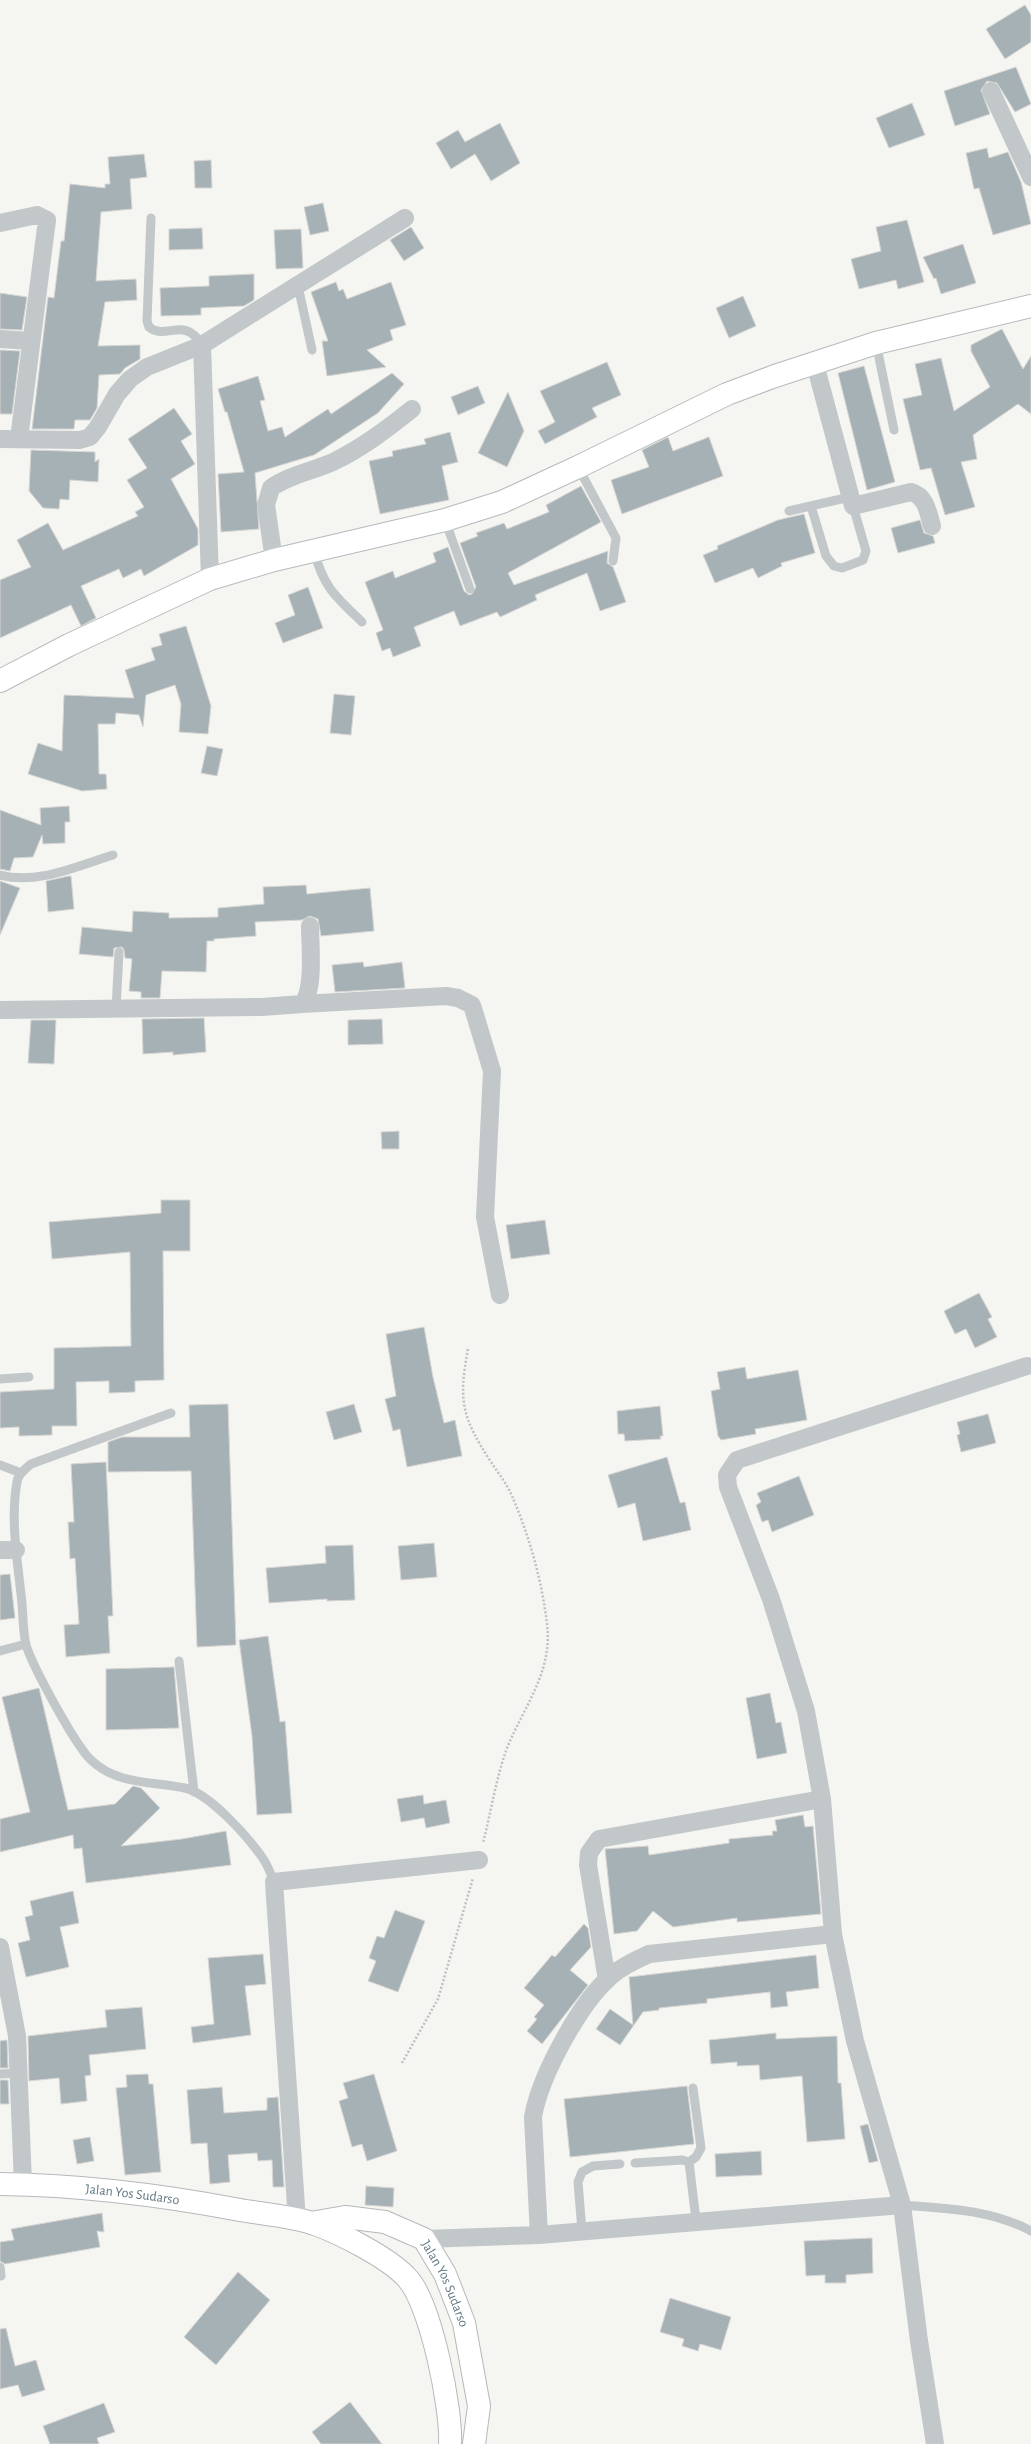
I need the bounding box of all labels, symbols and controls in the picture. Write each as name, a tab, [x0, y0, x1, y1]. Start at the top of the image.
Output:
street label: Jalan Yos Sudarso	[85, 2182, 181, 2208]
street label: Jalan Yos Sudarso	[418, 2238, 471, 2328]

